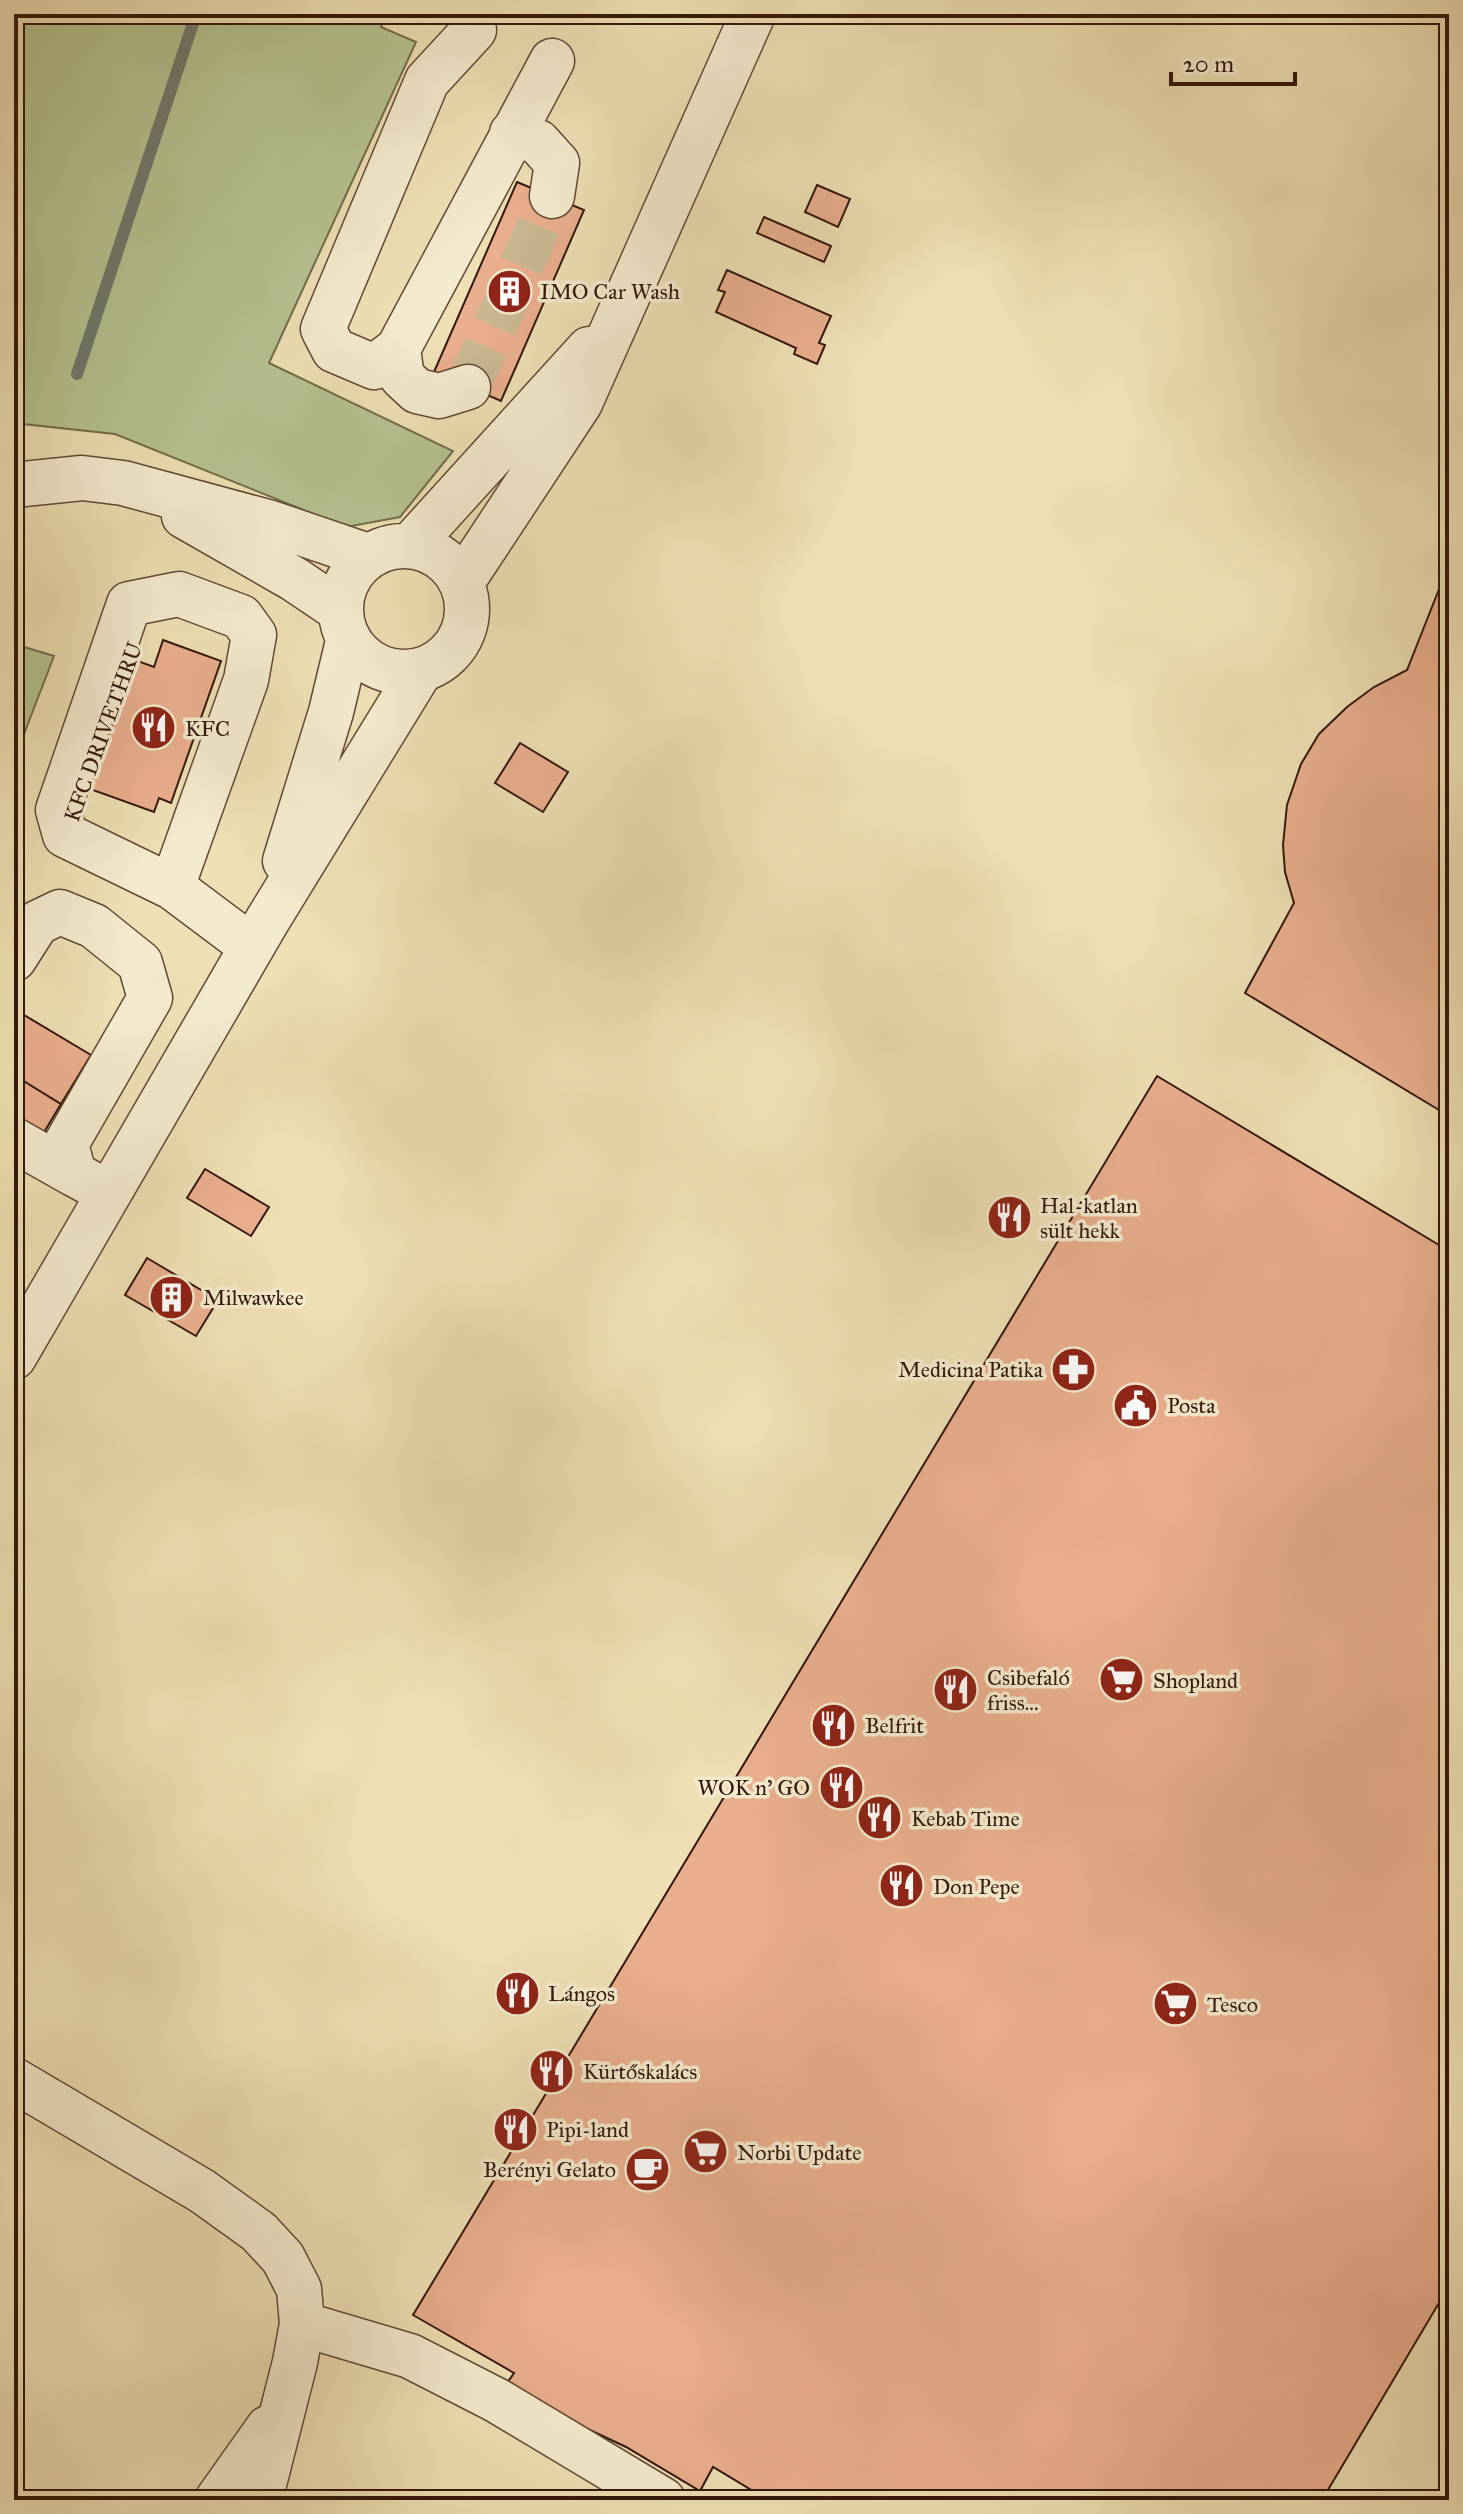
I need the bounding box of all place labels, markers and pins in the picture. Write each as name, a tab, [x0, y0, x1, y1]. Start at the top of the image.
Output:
building icon: IMO Car Wash	[485, 267, 533, 315]
place label: IMO Car Wash	[540, 278, 680, 305]
restaurant icon: KFC	[130, 704, 178, 752]
place label: KFC	[185, 715, 230, 742]
place label: Hal-katlan sült hekk	[1040, 1192, 1138, 1244]
restaurant icon: Hal-katlan sült hekk	[985, 1194, 1033, 1242]
building icon: Milwawkee	[148, 1273, 196, 1321]
place label: Milwawkee	[203, 1284, 304, 1311]
pharmacy icon: Medicina Patika	[1050, 1345, 1098, 1393]
place label: Medicina Patika	[898, 1356, 1044, 1383]
public building icon: Posta	[1112, 1381, 1160, 1429]
place label: Posta	[1167, 1392, 1216, 1419]
supermarket icon: Shopland	[1098, 1656, 1146, 1704]
place label: Csibefaló friss...	[987, 1664, 1070, 1716]
restaurant icon: Csibefaló friss...	[932, 1666, 980, 1714]
place label: Shopland	[1153, 1667, 1238, 1694]
restaurant icon: Belfrit	[810, 1701, 858, 1749]
place label: Belfrit	[865, 1712, 924, 1739]
restaurant icon: WOK n' GO	[817, 1763, 865, 1811]
place label: WOK n' GO	[697, 1774, 810, 1801]
restaurant icon: Kebab Time	[856, 1794, 904, 1842]
place label: Kebab Time	[911, 1805, 1020, 1832]
restaurant icon: Don Pepe	[878, 1862, 926, 1910]
place label: Don Pepe	[933, 1873, 1020, 1900]
restaurant icon: Lángos	[493, 1969, 541, 2017]
place label: Lángos	[548, 1980, 615, 2007]
supermarket icon: Tesco	[1152, 1980, 1200, 2028]
place label: Tesco	[1207, 1991, 1258, 2018]
restaurant icon: Kürtőskalács	[528, 2047, 576, 2095]
place label: Kürtőskalács	[583, 2058, 697, 2085]
restaurant icon: Pipi-land	[491, 2105, 539, 2153]
place label: Pipi-land	[546, 2116, 629, 2143]
supermarket icon: Norbi Update	[682, 2128, 730, 2176]
place label: Norbi Update	[737, 2139, 861, 2166]
cafe icon: Berényi Gelato	[623, 2145, 671, 2193]
place label: Berényi Gelato	[483, 2156, 616, 2183]

